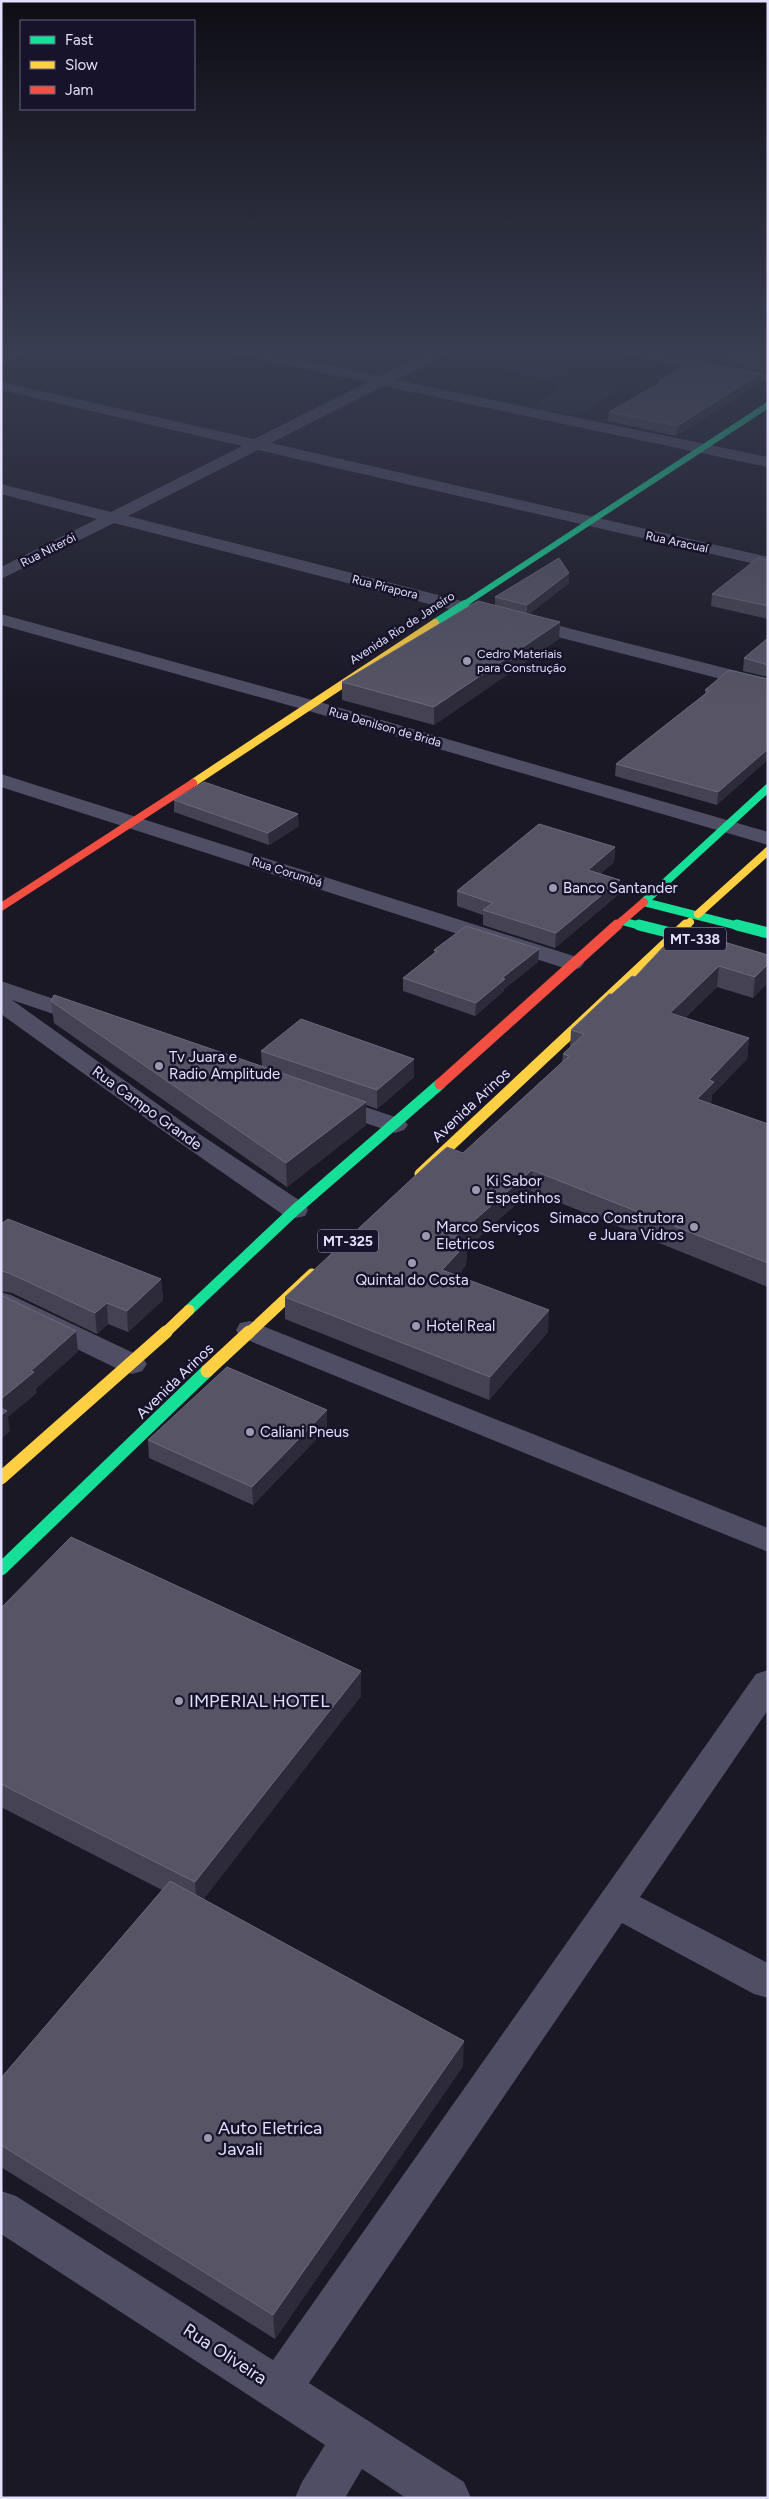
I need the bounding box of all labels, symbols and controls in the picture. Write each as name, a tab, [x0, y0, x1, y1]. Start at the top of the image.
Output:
legend	[20, 20, 195, 110]
text: Fast	[65, 31, 94, 49]
text: Slow	[65, 56, 98, 74]
text: Jam	[65, 81, 93, 99]
street label: Rua Aracuaí	[644, 529, 711, 556]
street label: Rua Niterói	[18, 530, 78, 570]
street label: Rua Pirapora	[351, 572, 419, 602]
street label: Avenida Rio de Janeiro	[347, 589, 457, 667]
place label: Cedro Materiais para Construção	[477, 647, 566, 675]
marker: Cedro Materiais para Construção	[461, 655, 473, 667]
street label: Rua Denilson de Brida	[327, 704, 443, 750]
street label: Rua Corumbá	[250, 854, 324, 890]
place label: Banco Santander	[563, 879, 678, 897]
marker: Banco Santander	[547, 882, 559, 894]
road number: MT-338	[664, 928, 726, 951]
place label: Tv Juara e Radio Amplitude	[169, 1048, 280, 1083]
marker: Tv Juara e Radio Amplitude	[153, 1060, 165, 1072]
street label: Rua Campo Grande	[89, 1062, 205, 1154]
street label: Avenida Arinos	[428, 1064, 514, 1146]
place label: Ki Sabor Espetinhos	[486, 1172, 561, 1207]
marker: Ki Sabor Espetinhos	[470, 1184, 482, 1196]
place label: Simaco Construtora e Juara Vidros	[549, 1209, 684, 1244]
place label: Marco Serviços Eletricos	[436, 1218, 540, 1253]
marker: Simaco Construtora e Juara Vidros	[688, 1221, 700, 1233]
road number: MT-325	[318, 1230, 378, 1252]
marker: Marco Serviços Eletricos	[420, 1230, 432, 1242]
marker: Quintal do Costa	[406, 1257, 418, 1269]
place label: Quintal do Costa	[355, 1271, 469, 1289]
place label: Hotel Real	[426, 1317, 495, 1335]
marker: Hotel Real	[410, 1320, 422, 1332]
street label: Avenida Arinos	[133, 1340, 217, 1422]
place label: Caliani Pneus	[260, 1423, 349, 1441]
marker: Caliani Pneus	[244, 1426, 256, 1438]
place label: IMPERIAL HOTEL	[189, 1690, 330, 1712]
marker: IMPERIAL HOTEL	[173, 1695, 185, 1707]
place label: Auto Eletrica Javali	[218, 2117, 322, 2160]
marker: Auto Eletrica Javali	[202, 2132, 214, 2144]
street label: Rua Oliveira	[179, 2319, 271, 2389]

